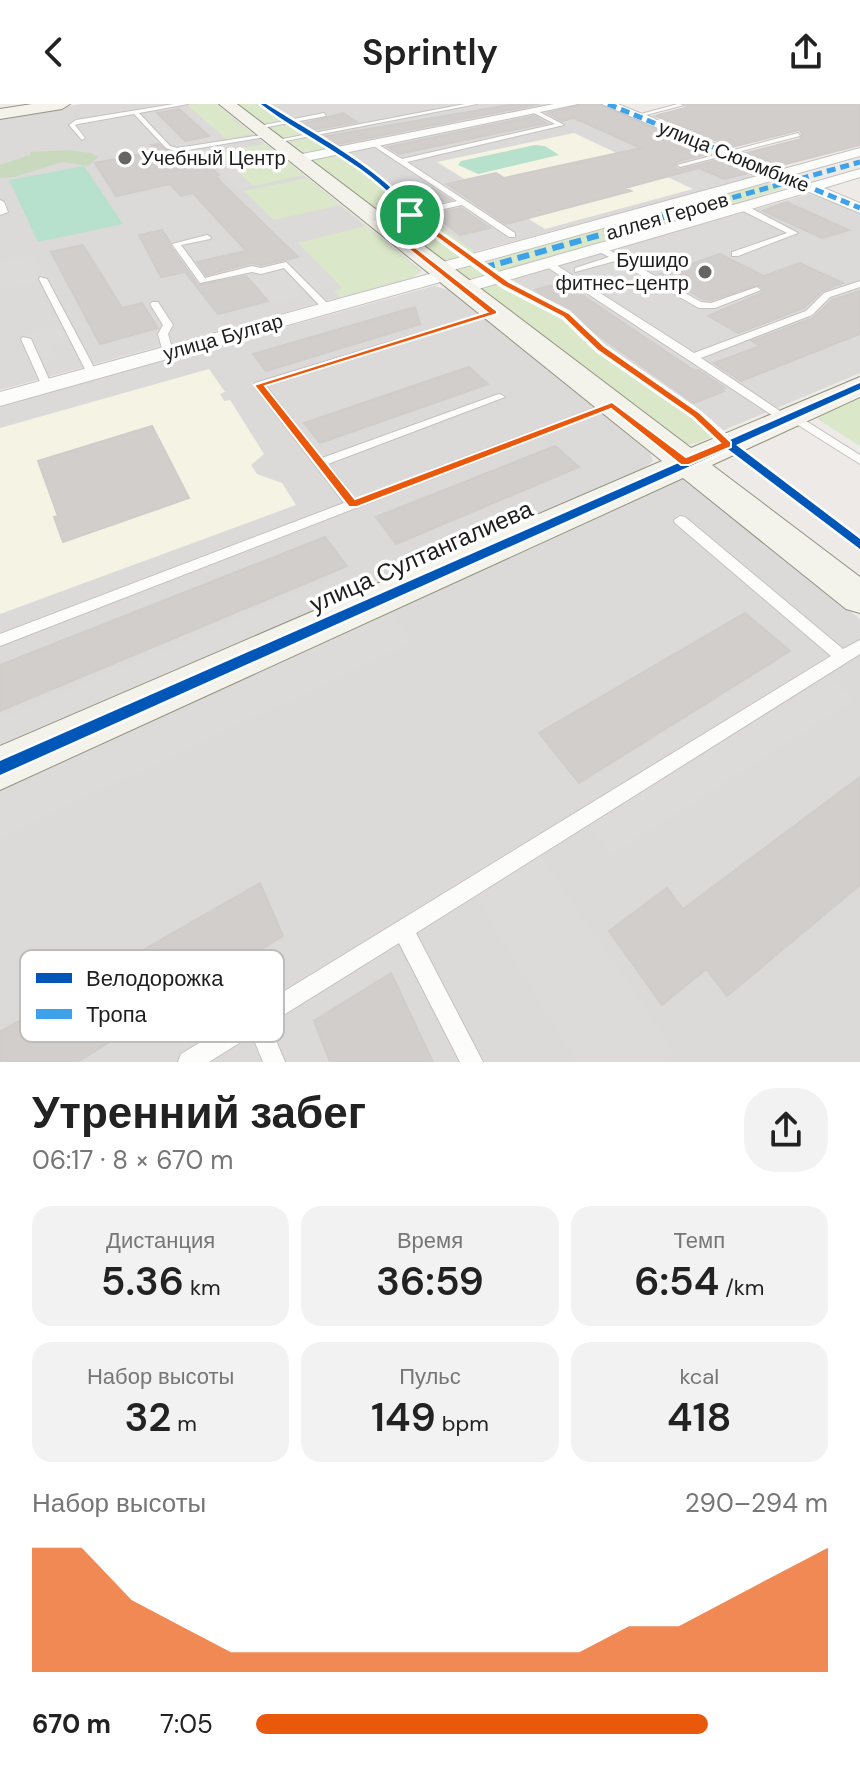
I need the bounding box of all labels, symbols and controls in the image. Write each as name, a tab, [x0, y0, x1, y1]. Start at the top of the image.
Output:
text: Sprintly	[362, 29, 498, 76]
icon: back	[32, 30, 76, 74]
icon: share	[784, 30, 828, 74]
street label: улица Сююмбике	[655, 114, 813, 198]
place label: Учебный Центр	[141, 145, 286, 171]
marker: Учебный Центр	[116, 149, 134, 167]
pin	[376, 181, 444, 249]
street label: аллея Героев	[603, 186, 731, 246]
icon: arrive	[388, 193, 432, 237]
place label: Бушидо фитнес-центр	[556, 247, 689, 296]
marker: Бушидо фитнес-центр	[696, 263, 714, 281]
street label: улица Булгар	[160, 308, 286, 366]
street label: улица Султангалиева	[305, 493, 538, 619]
legend	[20, 950, 284, 1042]
text: Велодорожка	[86, 964, 224, 993]
text: Тропа	[86, 1000, 148, 1029]
text: Утренний забег	[32, 1084, 366, 1142]
button: share	[744, 1088, 828, 1172]
text: 06:17 · 8 × 670 m	[32, 1143, 233, 1177]
text: Дистанция	[106, 1226, 215, 1255]
text: Время	[397, 1226, 463, 1255]
text: Темп	[674, 1226, 725, 1255]
text: 5.36	[101, 1255, 184, 1307]
text: 36:59	[376, 1255, 484, 1307]
text: 6:54	[634, 1255, 719, 1307]
text: km	[184, 1273, 221, 1302]
text: /km	[719, 1273, 764, 1302]
text: Набор высоты	[87, 1362, 234, 1391]
text: Пульс	[399, 1362, 461, 1391]
text: kcal	[679, 1362, 719, 1391]
text: 32	[124, 1391, 171, 1443]
text: 149	[371, 1391, 436, 1443]
text: 418	[667, 1391, 732, 1443]
text: m	[171, 1409, 197, 1438]
text: bpm	[436, 1409, 489, 1438]
text: Набор высоты	[32, 1486, 206, 1520]
text: 290–294 m	[685, 1486, 828, 1520]
text: 670 m	[32, 1707, 111, 1741]
text: 7:05	[160, 1707, 213, 1741]

